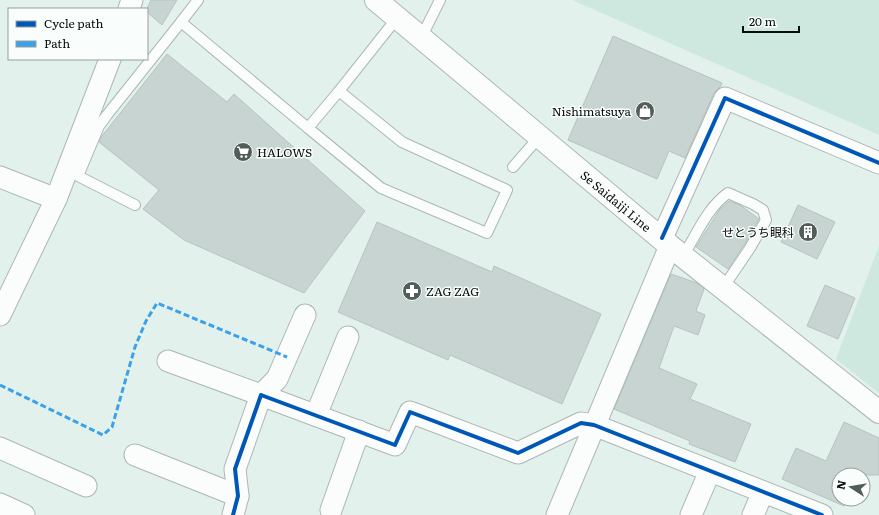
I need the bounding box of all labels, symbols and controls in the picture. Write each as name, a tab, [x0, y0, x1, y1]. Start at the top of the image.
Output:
legend	[8, 8, 148, 60]
scale bar	[743, 8, 799, 34]
text: 20 m	[749, 12, 776, 30]
text: Cycle path	[44, 14, 104, 32]
text: Path	[44, 34, 70, 52]
shop icon: Nishimatsuya	[634, 100, 656, 122]
place label: Nishimatsuya	[552, 102, 632, 120]
supermarket icon: HALOWS	[232, 141, 254, 163]
place label: HALOWS	[257, 143, 312, 161]
street label: Se Saidaiji Line	[577, 166, 655, 236]
building icon: せとうち眼科	[797, 221, 819, 243]
place label: せとうち眼科	[722, 223, 794, 241]
pharmacy icon: ZAG ZAG	[401, 280, 423, 302]
place label: ZAG ZAG	[426, 282, 479, 300]
north arrow	[831, 467, 871, 507]
text: N	[831, 479, 849, 491]

